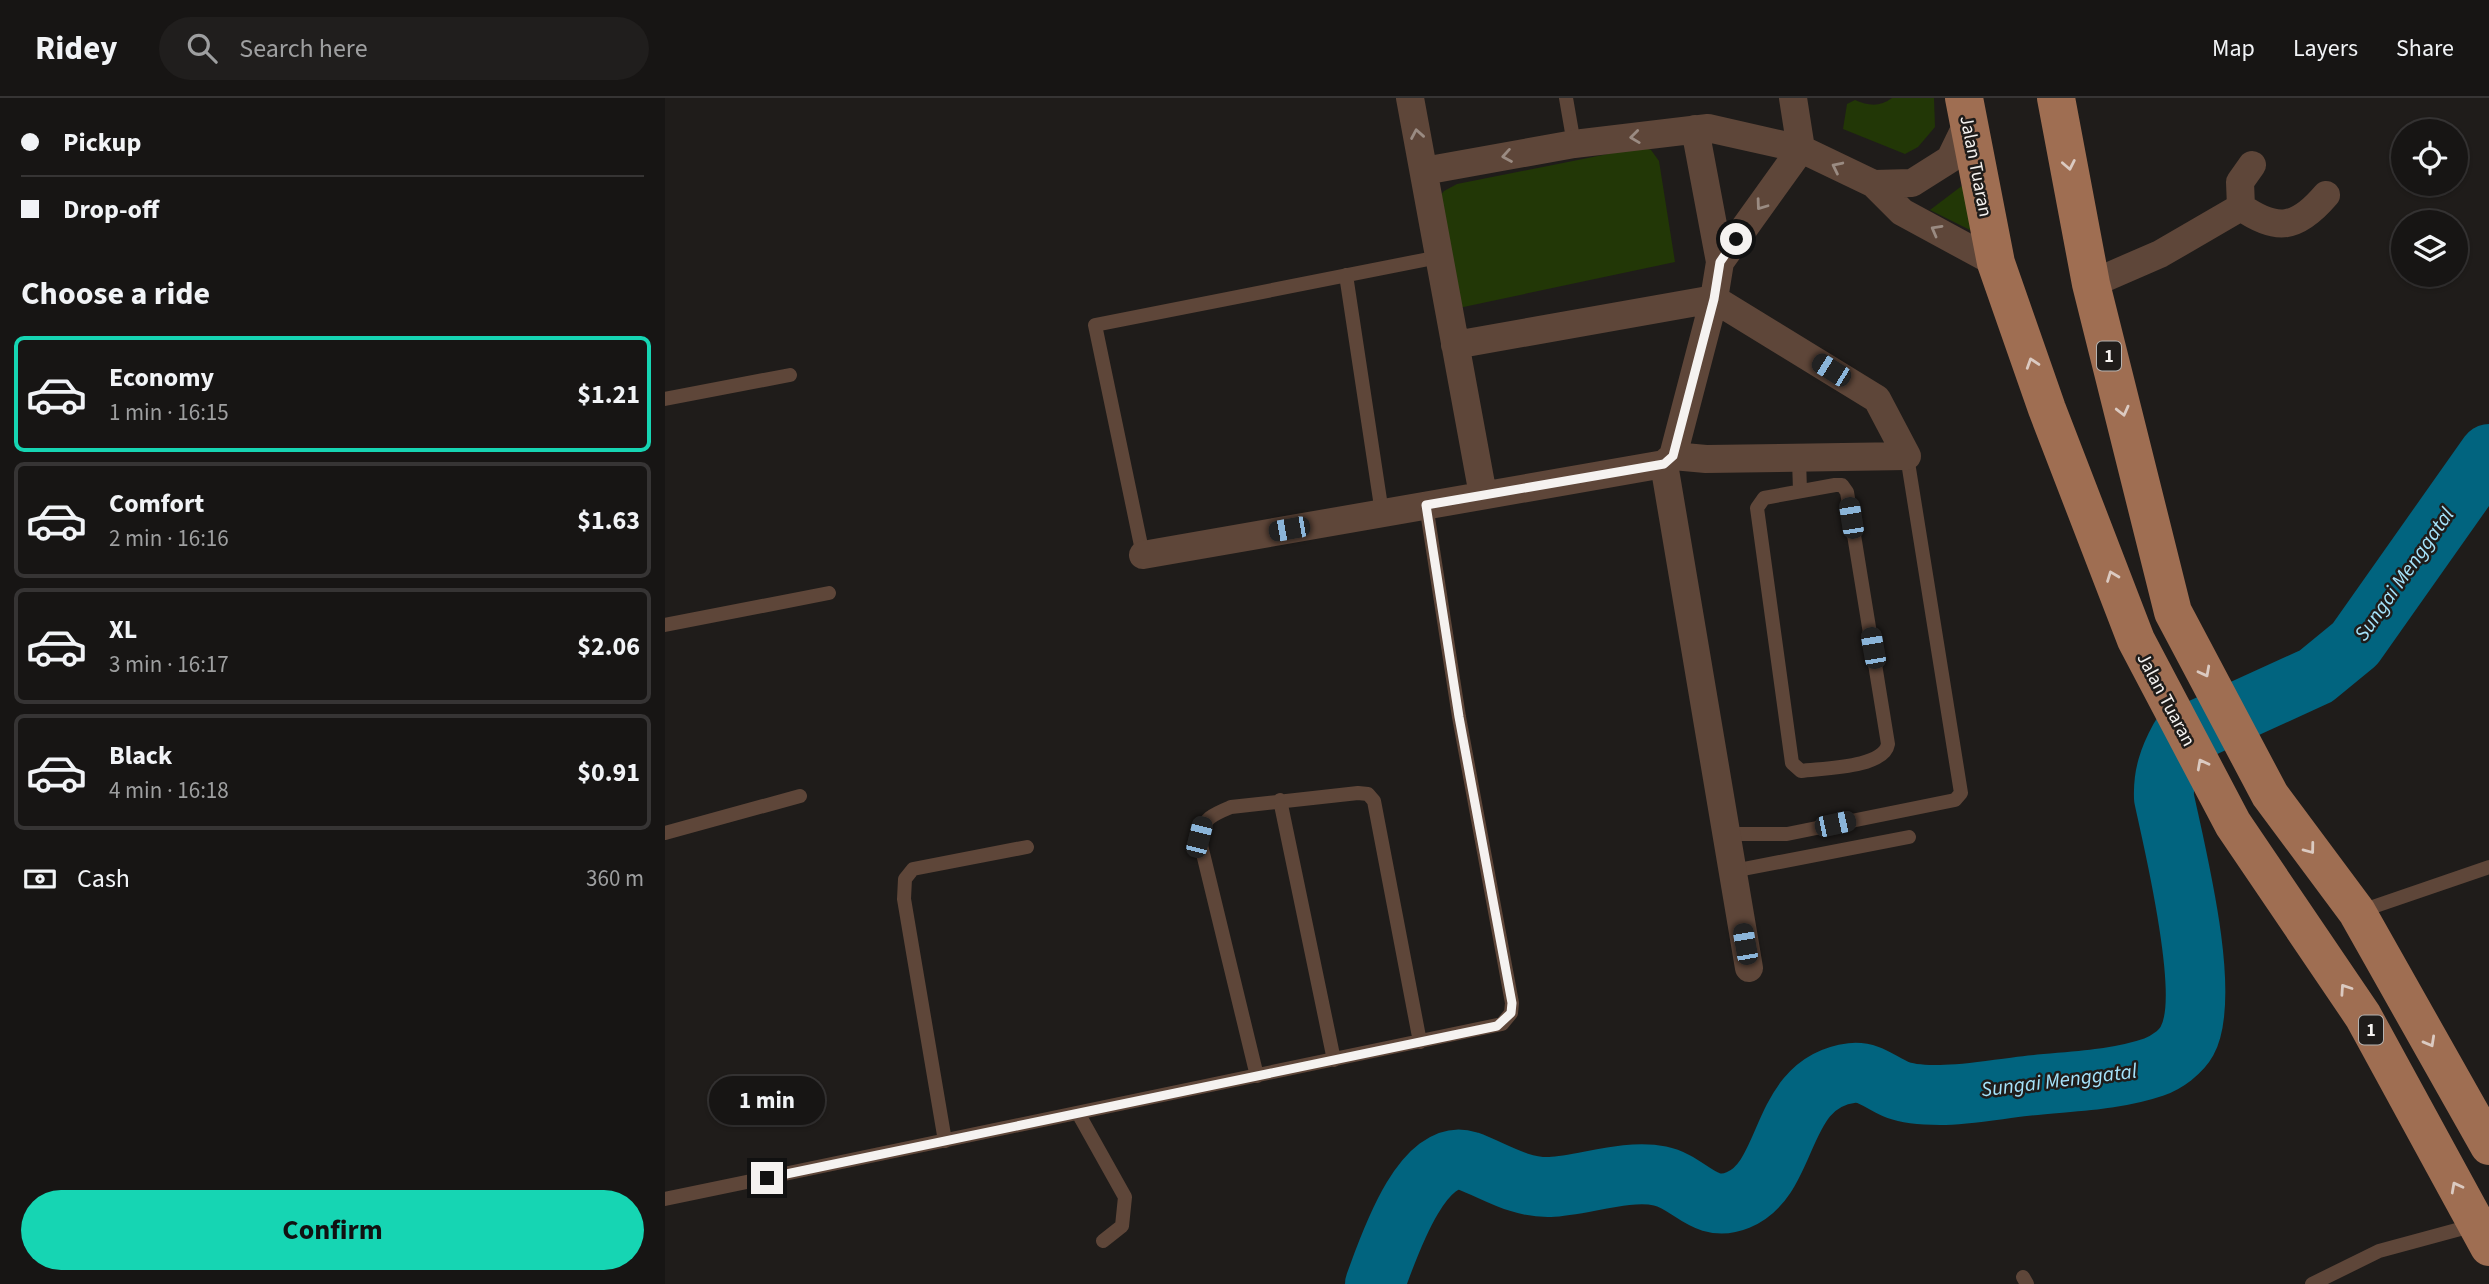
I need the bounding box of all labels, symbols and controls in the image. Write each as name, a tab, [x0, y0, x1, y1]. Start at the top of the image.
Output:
search box	[159, 17, 649, 80]
text: Ridey	[35, 25, 117, 72]
icon: search	[183, 29, 221, 67]
text: Search here	[239, 30, 368, 67]
text: Map	[2212, 31, 2255, 66]
text: Layers	[2293, 31, 2358, 66]
text: Share	[2396, 31, 2454, 66]
street label: Jalan Tuaran	[1952, 113, 1999, 219]
map controls	[2391, 119, 2468, 287]
button: locate	[2391, 119, 2468, 196]
text: Pickup	[63, 124, 141, 161]
one-way arrow	[1410, 128, 1425, 140]
one-way arrow	[1629, 129, 1640, 144]
one-way arrow	[1501, 148, 1513, 163]
one-way arrow	[2061, 159, 2076, 171]
one-way arrow	[1832, 161, 1844, 175]
text: Drop-off	[63, 191, 159, 228]
one-way arrow	[1757, 197, 1769, 209]
button: layers	[2391, 210, 2468, 287]
route start	[1720, 223, 1752, 255]
one-way arrow	[1931, 225, 1944, 238]
text: Choose a ride	[21, 271, 210, 317]
road number: 1	[2097, 342, 2121, 370]
car	[1808, 350, 1855, 390]
one-way arrow	[2026, 358, 2040, 370]
text: Economy	[109, 359, 214, 396]
icon: car	[25, 363, 88, 426]
text: $1.21	[577, 376, 640, 413]
text: 1 min · 16:15	[109, 396, 229, 429]
one-way arrow	[2115, 405, 2129, 417]
text: Comfort	[109, 485, 204, 522]
icon: car	[25, 489, 88, 552]
car	[1838, 496, 1865, 540]
water label: Sungai Menggatal	[2347, 501, 2462, 647]
text: $1.63	[577, 502, 640, 539]
car	[1267, 515, 1312, 543]
text: 2 min · 16:16	[109, 522, 229, 555]
one-way arrow	[2106, 571, 2120, 583]
text: XL	[109, 611, 137, 648]
icon: car	[25, 615, 88, 678]
car	[1860, 625, 1887, 671]
text: $2.06	[577, 628, 640, 665]
text: 3 min · 16:17	[109, 648, 229, 681]
street label: Jalan Tuaran	[2130, 648, 2202, 751]
one-way arrow	[2196, 665, 2210, 677]
text: Black	[109, 737, 172, 774]
icon: car	[25, 741, 88, 804]
text: $0.91	[577, 754, 640, 791]
one-way arrow	[2196, 759, 2210, 771]
text: 4 min · 16:18	[109, 774, 229, 807]
car	[1813, 809, 1858, 839]
car	[1184, 814, 1215, 860]
one-way arrow	[2302, 841, 2315, 854]
icon: cash	[21, 860, 59, 898]
text: Cash	[77, 860, 130, 897]
text: 360 m	[586, 862, 644, 895]
car	[1732, 921, 1759, 967]
one-way arrow	[2341, 984, 2353, 997]
road number: 1	[2359, 1015, 2383, 1044]
one-way arrow	[2422, 1035, 2435, 1047]
water label: Sungai Menggatal	[1979, 1055, 2139, 1104]
callout: 1 min	[709, 1076, 825, 1126]
text: 1 min	[739, 1084, 795, 1117]
route end	[751, 1162, 783, 1194]
one-way arrow	[2451, 1182, 2464, 1194]
button: Confirm	[21, 1190, 644, 1270]

